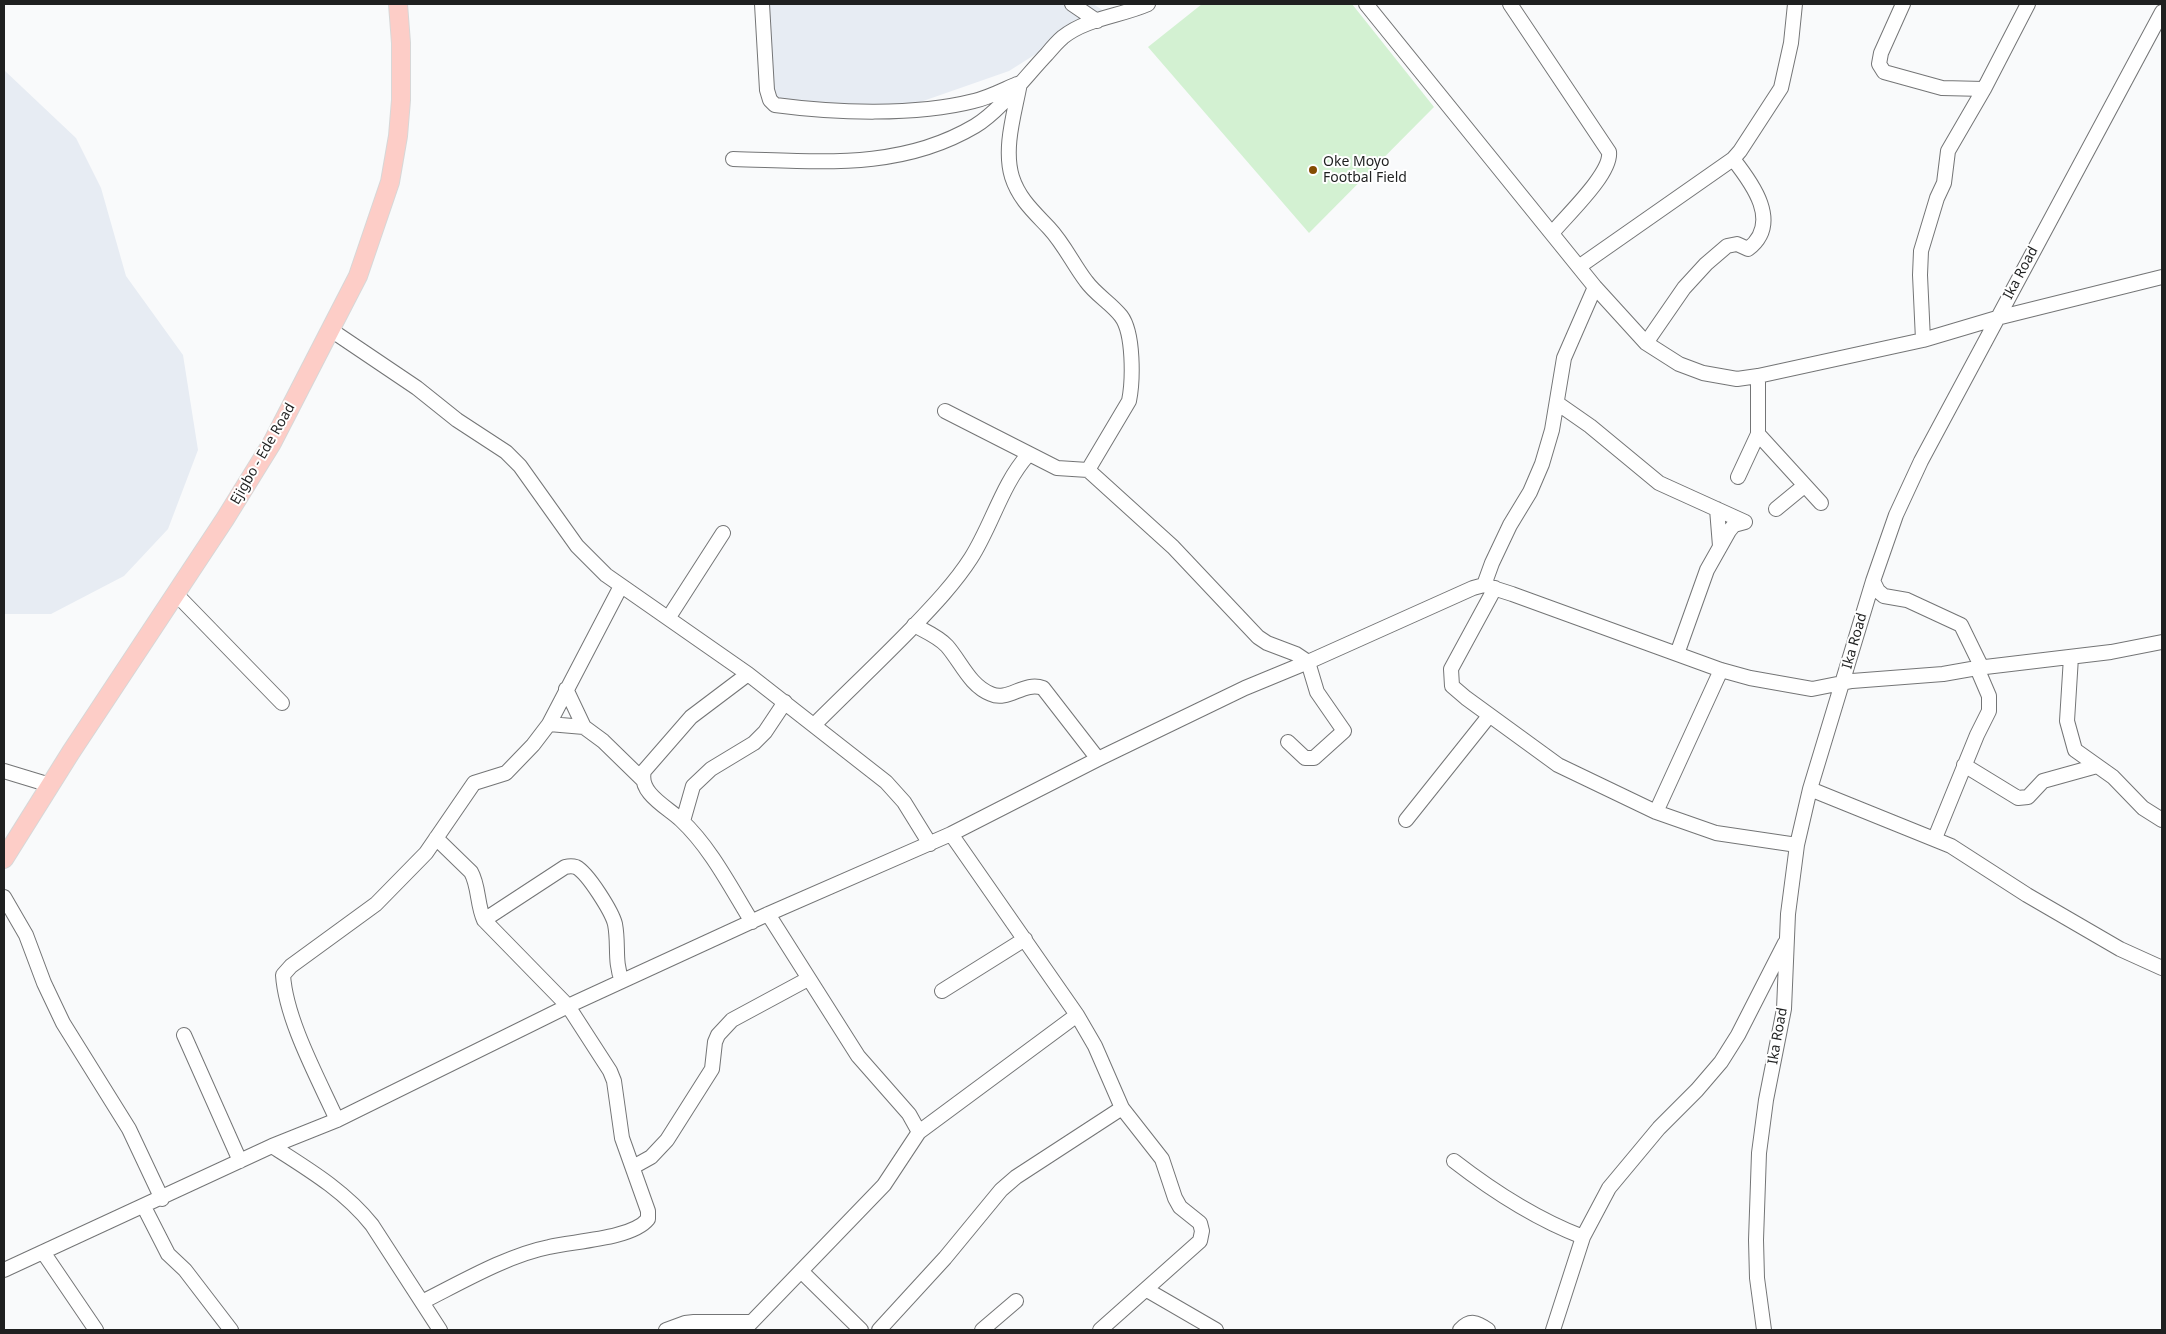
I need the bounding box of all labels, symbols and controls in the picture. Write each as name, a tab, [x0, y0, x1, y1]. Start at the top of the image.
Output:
place label: Oke Moyo Footbal Field	[1323, 154, 1407, 186]
marker: Oke Moyo Footbal Field	[1307, 164, 1319, 176]
street label: Ika Road	[2000, 244, 2042, 302]
street label: Ejigbo - Ede Road	[227, 400, 299, 508]
street label: Ika Road	[1839, 611, 1871, 671]
street label: Ika Road	[1765, 1006, 1791, 1066]

